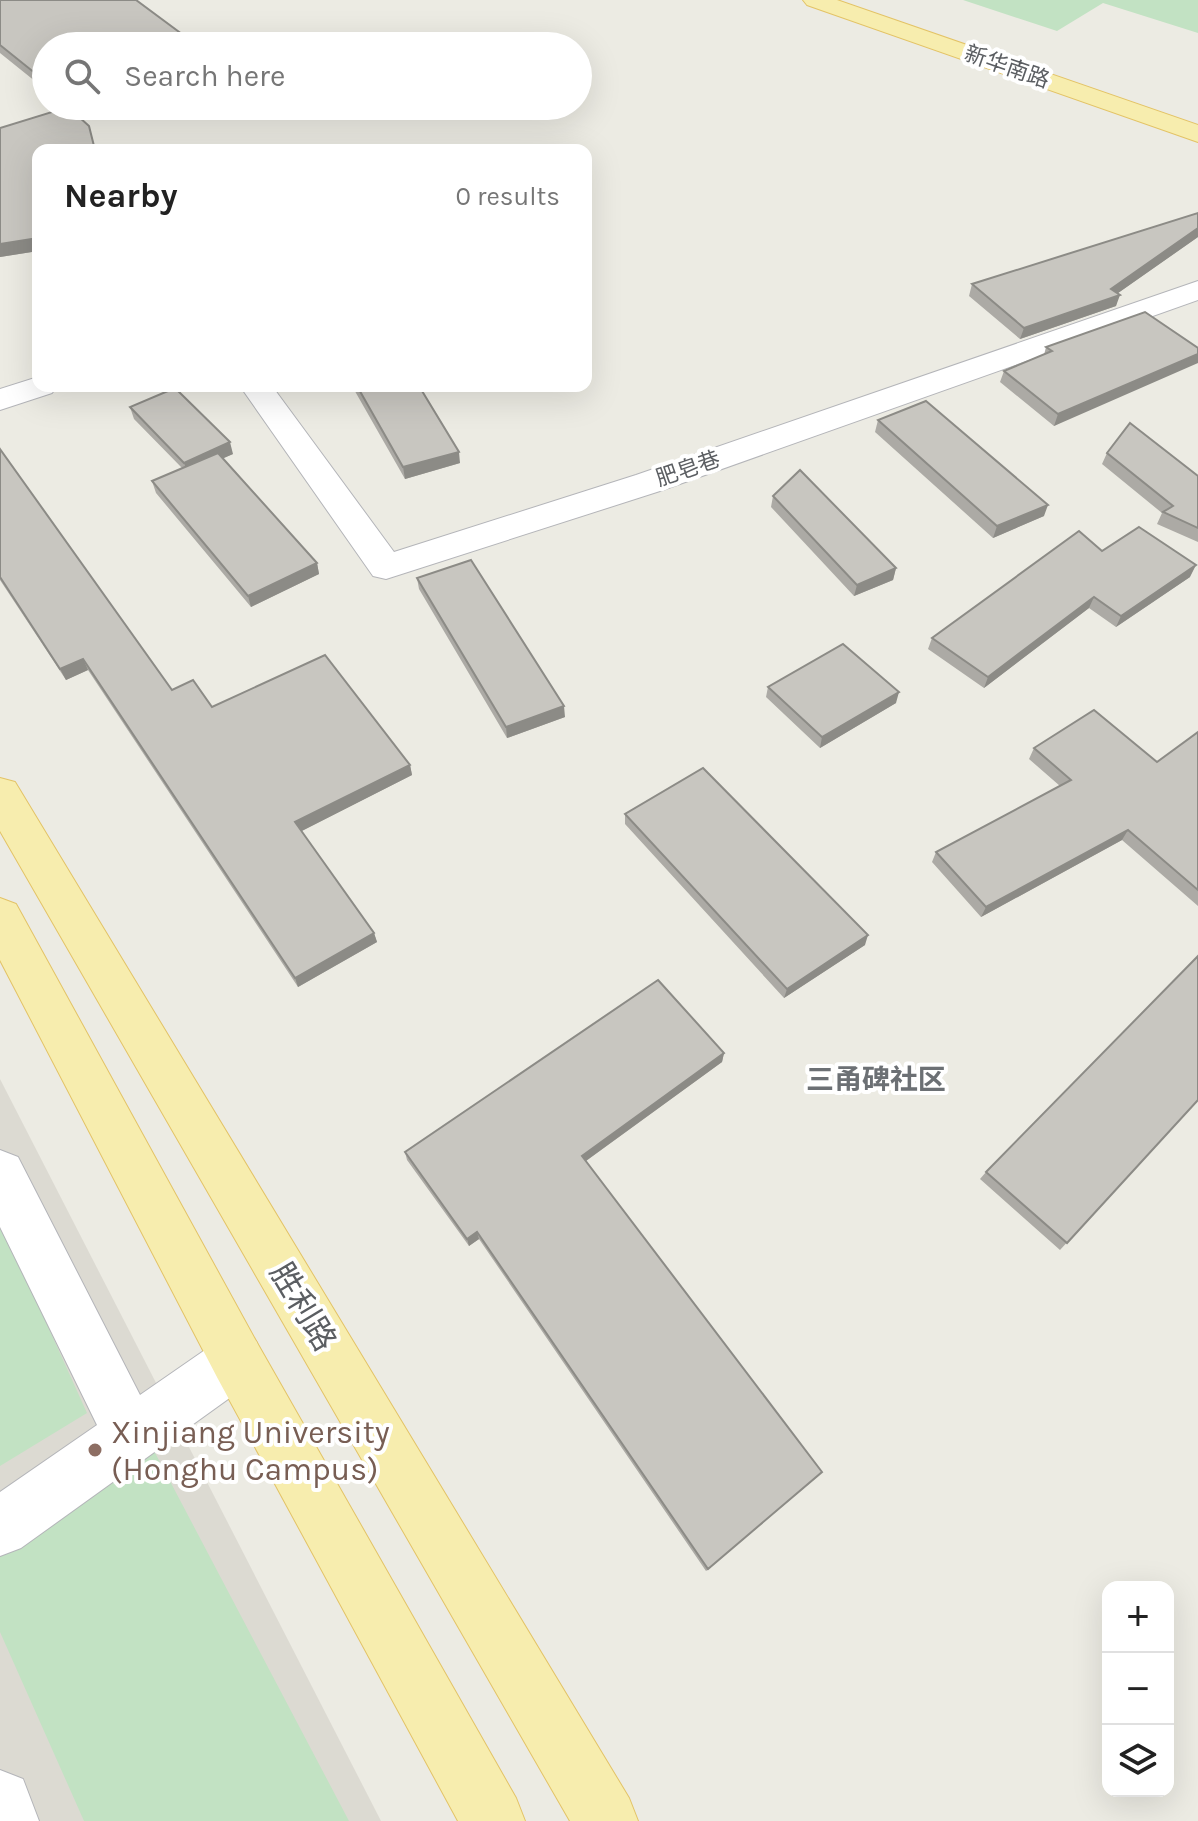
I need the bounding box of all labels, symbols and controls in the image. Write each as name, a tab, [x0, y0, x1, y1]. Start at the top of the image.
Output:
search box	[32, 32, 592, 120]
street label: 新华南路	[961, 40, 1053, 94]
icon: search	[60, 54, 104, 98]
text: Search here	[124, 58, 285, 94]
text: Nearby	[64, 176, 178, 216]
text: 0 results	[456, 181, 560, 212]
street label: 肥皂巷	[653, 446, 723, 492]
district label: 三甬碑社区	[806, 1063, 946, 1096]
street label: 胜利路	[262, 1256, 344, 1358]
place label: Xinjiang University (Honghu Campus)	[111, 1414, 390, 1488]
marker: Xinjiang University (Honghu Campus)	[86, 1441, 104, 1459]
map controls	[1102, 1581, 1174, 1797]
button: +	[1102, 1581, 1174, 1653]
button: −	[1102, 1653, 1174, 1725]
button: layers	[1102, 1725, 1174, 1797]

